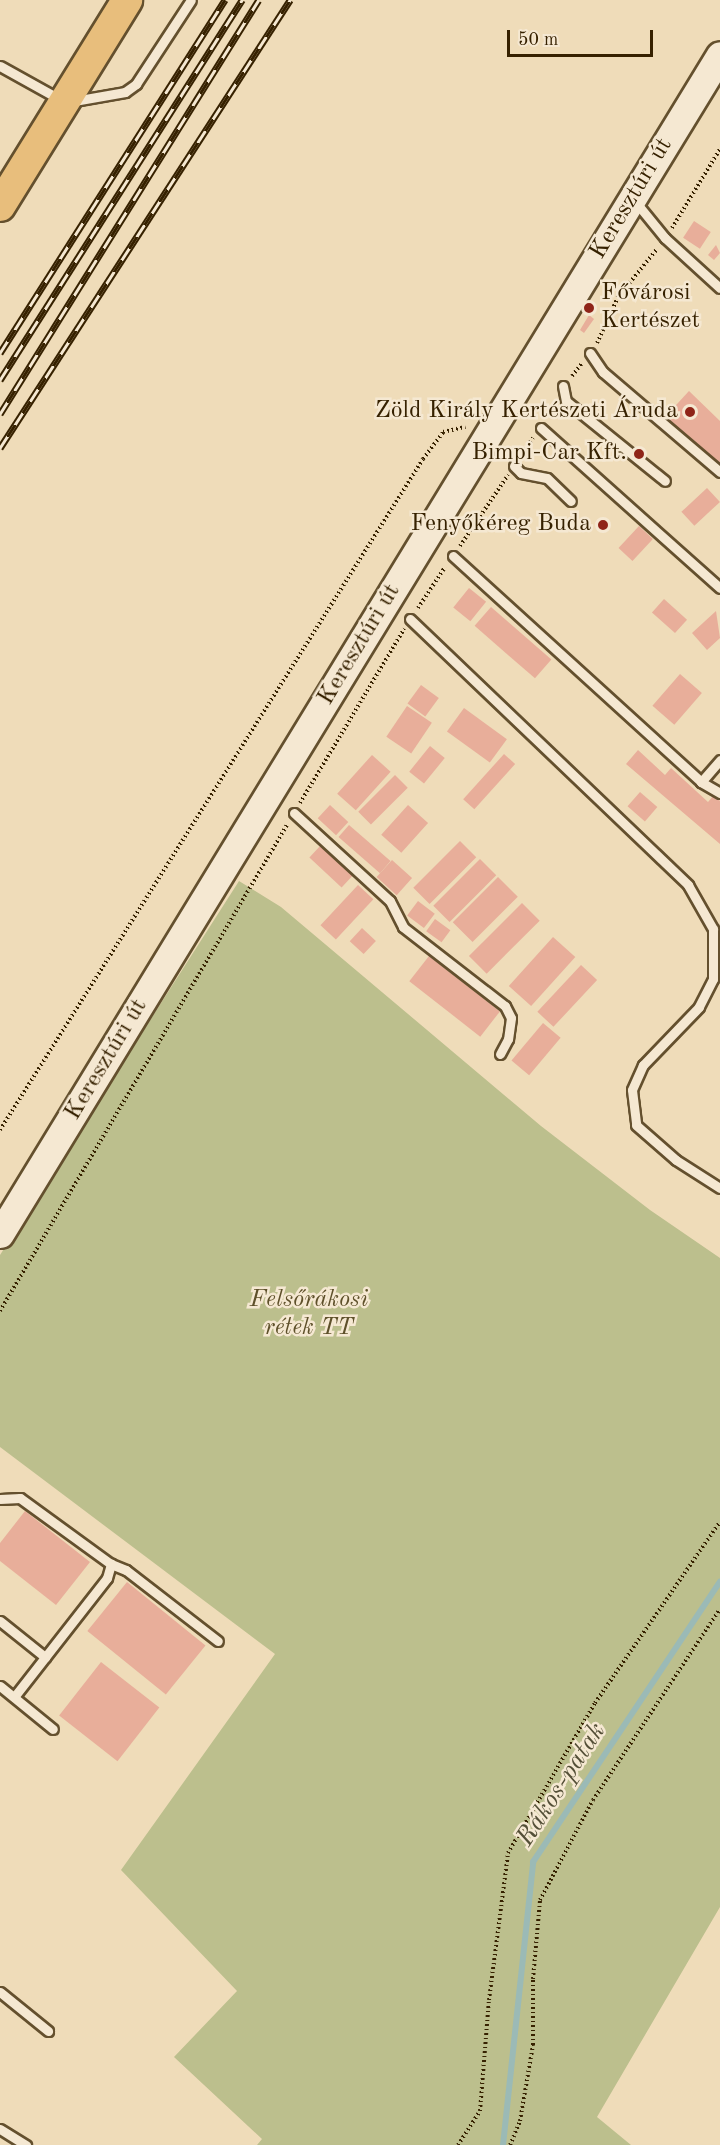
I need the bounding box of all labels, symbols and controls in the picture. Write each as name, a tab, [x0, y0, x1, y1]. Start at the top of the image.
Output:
scale bar	[510, 18, 656, 56]
text: 50 m	[518, 31, 558, 49]
street label: Keresztúri út	[585, 133, 679, 265]
place label: Fővárosi Kertészet	[601, 280, 700, 336]
marker: Fővárosi Kertészet	[582, 301, 596, 315]
place label: Zöld Király Kertészeti Áruda	[375, 398, 678, 426]
marker: Zöld Király Kertészeti Áruda	[683, 405, 697, 419]
place label: Bimpi-Car Kft.	[471, 440, 627, 468]
marker: Bimpi-Car Kft.	[632, 447, 646, 461]
place label: Fenyőkéreg Buda	[410, 511, 591, 539]
marker: Fenyőkéreg Buda	[596, 518, 610, 532]
street label: Keresztúri út	[313, 579, 407, 711]
street label: Keresztúri út	[60, 994, 154, 1126]
park label: Felsőrákosi rétek TT	[250, 1287, 368, 1343]
water label: Rákos-patak	[511, 1717, 613, 1853]

